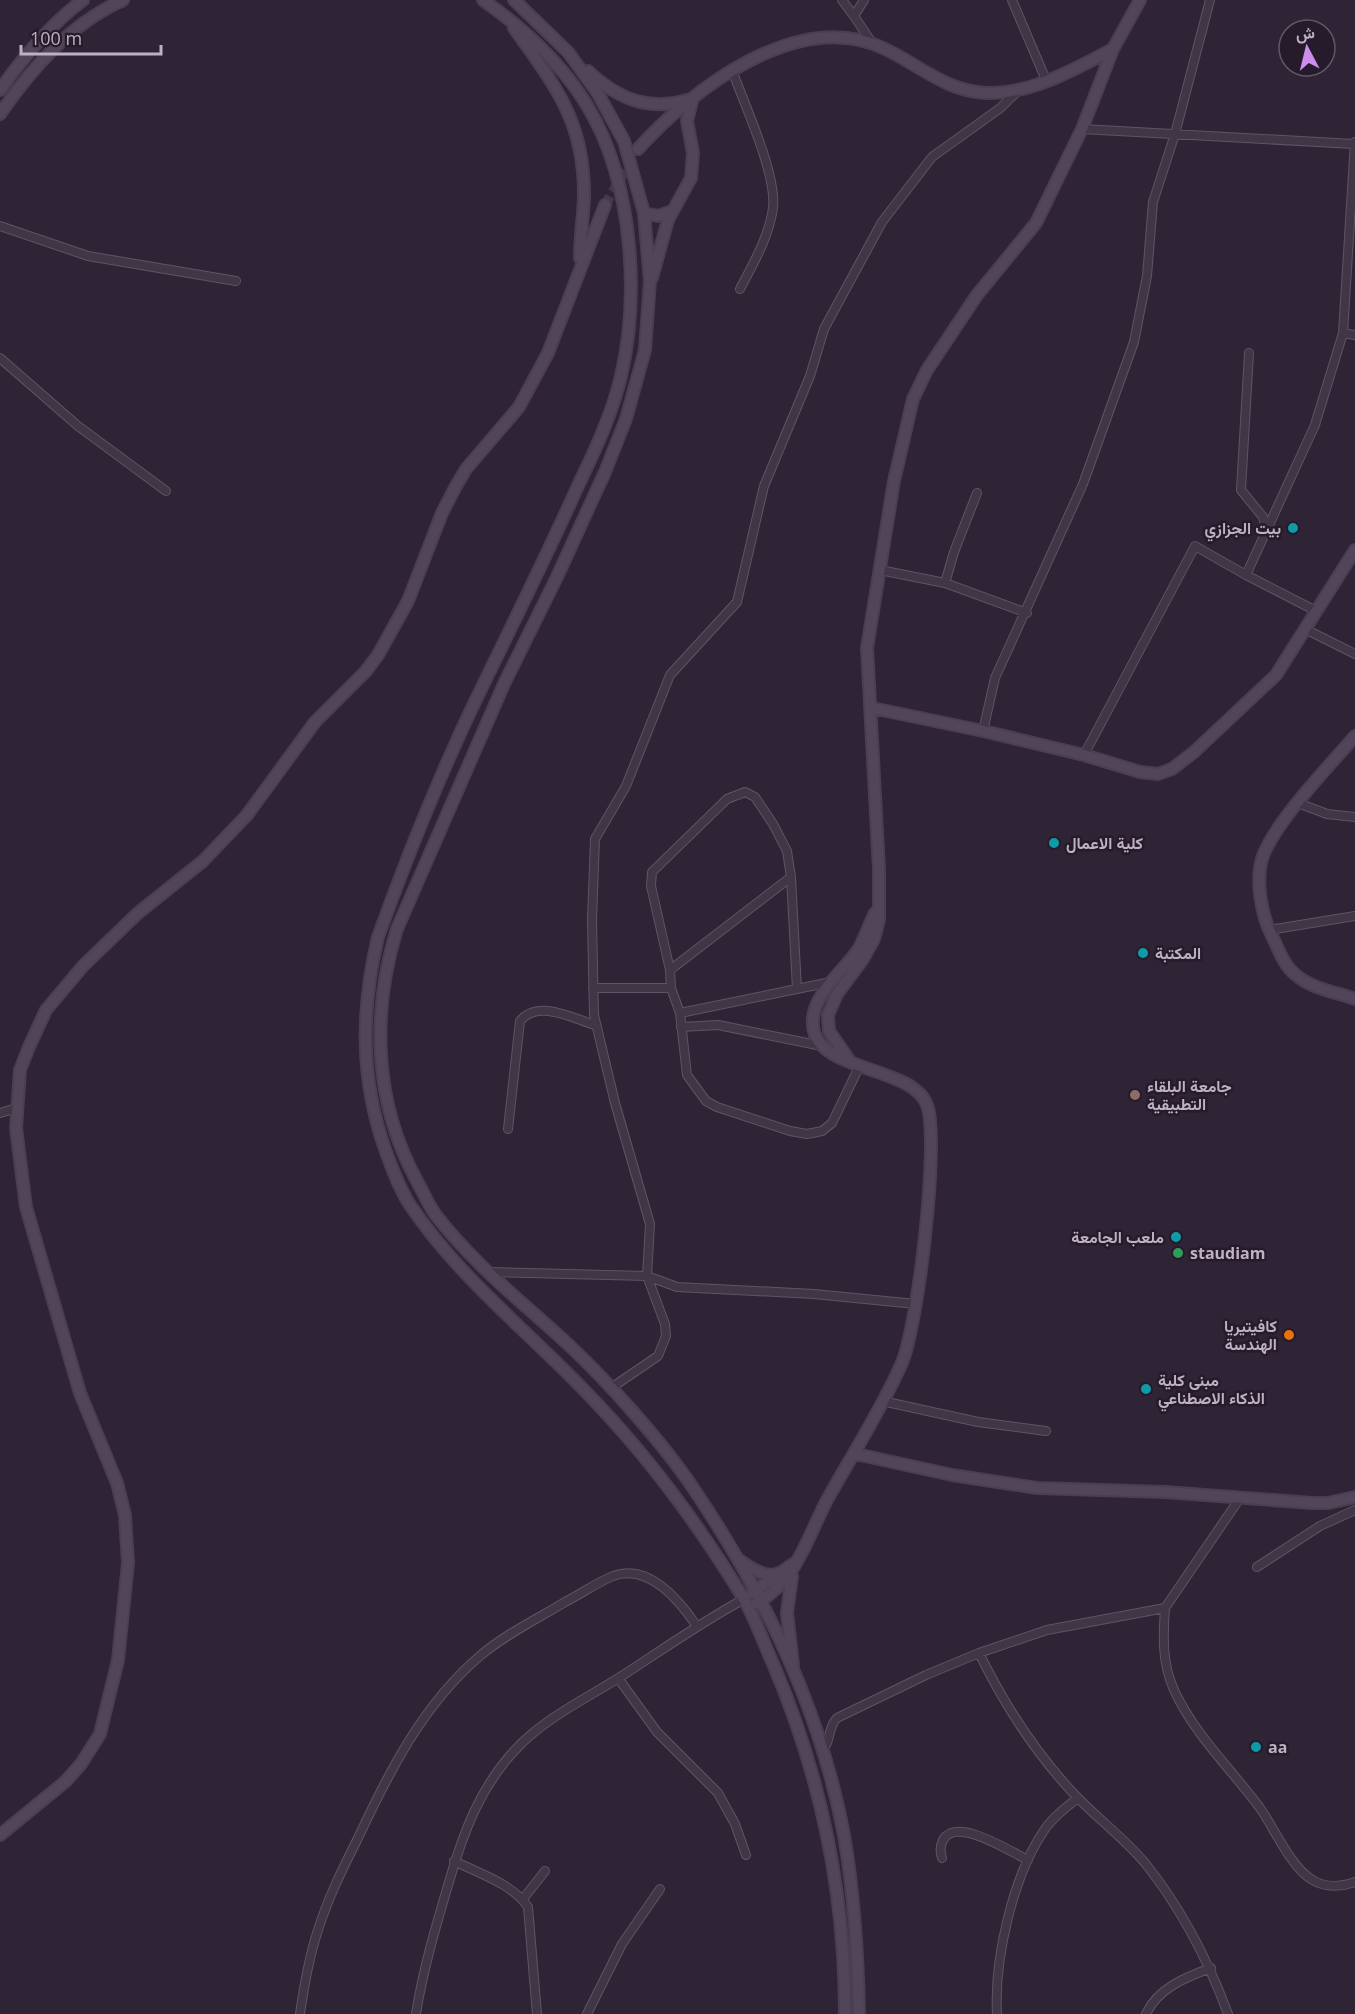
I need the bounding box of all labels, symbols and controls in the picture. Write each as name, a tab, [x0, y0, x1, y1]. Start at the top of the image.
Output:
scale bar	[21, 18, 160, 56]
north arrow	[1277, 18, 1337, 78]
text: ش	[1294, 21, 1316, 45]
text: 100 m	[30, 26, 82, 50]
place label: بيت الجزازي	[1205, 517, 1281, 542]
marker: بيت الجزازي	[1286, 521, 1300, 535]
place label: كلية الاعمال	[1066, 832, 1143, 854]
marker: كلية الاعمال	[1047, 836, 1061, 850]
place label: المكتبة	[1155, 942, 1201, 964]
marker: المكتبة	[1136, 946, 1150, 960]
place label: جامعة البلقاء التطبيقية	[1147, 1075, 1232, 1115]
marker: جامعة البلقاء التطبيقية	[1128, 1088, 1142, 1102]
place label: ملعب الجامعة	[1071, 1226, 1164, 1248]
marker: ملعب الجامعة	[1169, 1230, 1183, 1244]
place label: staudiam	[1190, 1242, 1265, 1264]
marker: staudiam	[1171, 1246, 1185, 1260]
place label: كافيتيريا الهندسة	[1224, 1315, 1277, 1355]
marker: كافيتيريا الهندسة	[1282, 1328, 1296, 1342]
place label: مبنى كلية الذكاء الاصطناعي	[1158, 1369, 1265, 1412]
marker: مبنى كلية الذكاء الاصطناعي	[1139, 1382, 1153, 1396]
place label: aa	[1268, 1736, 1287, 1758]
marker: aa	[1249, 1740, 1263, 1754]

